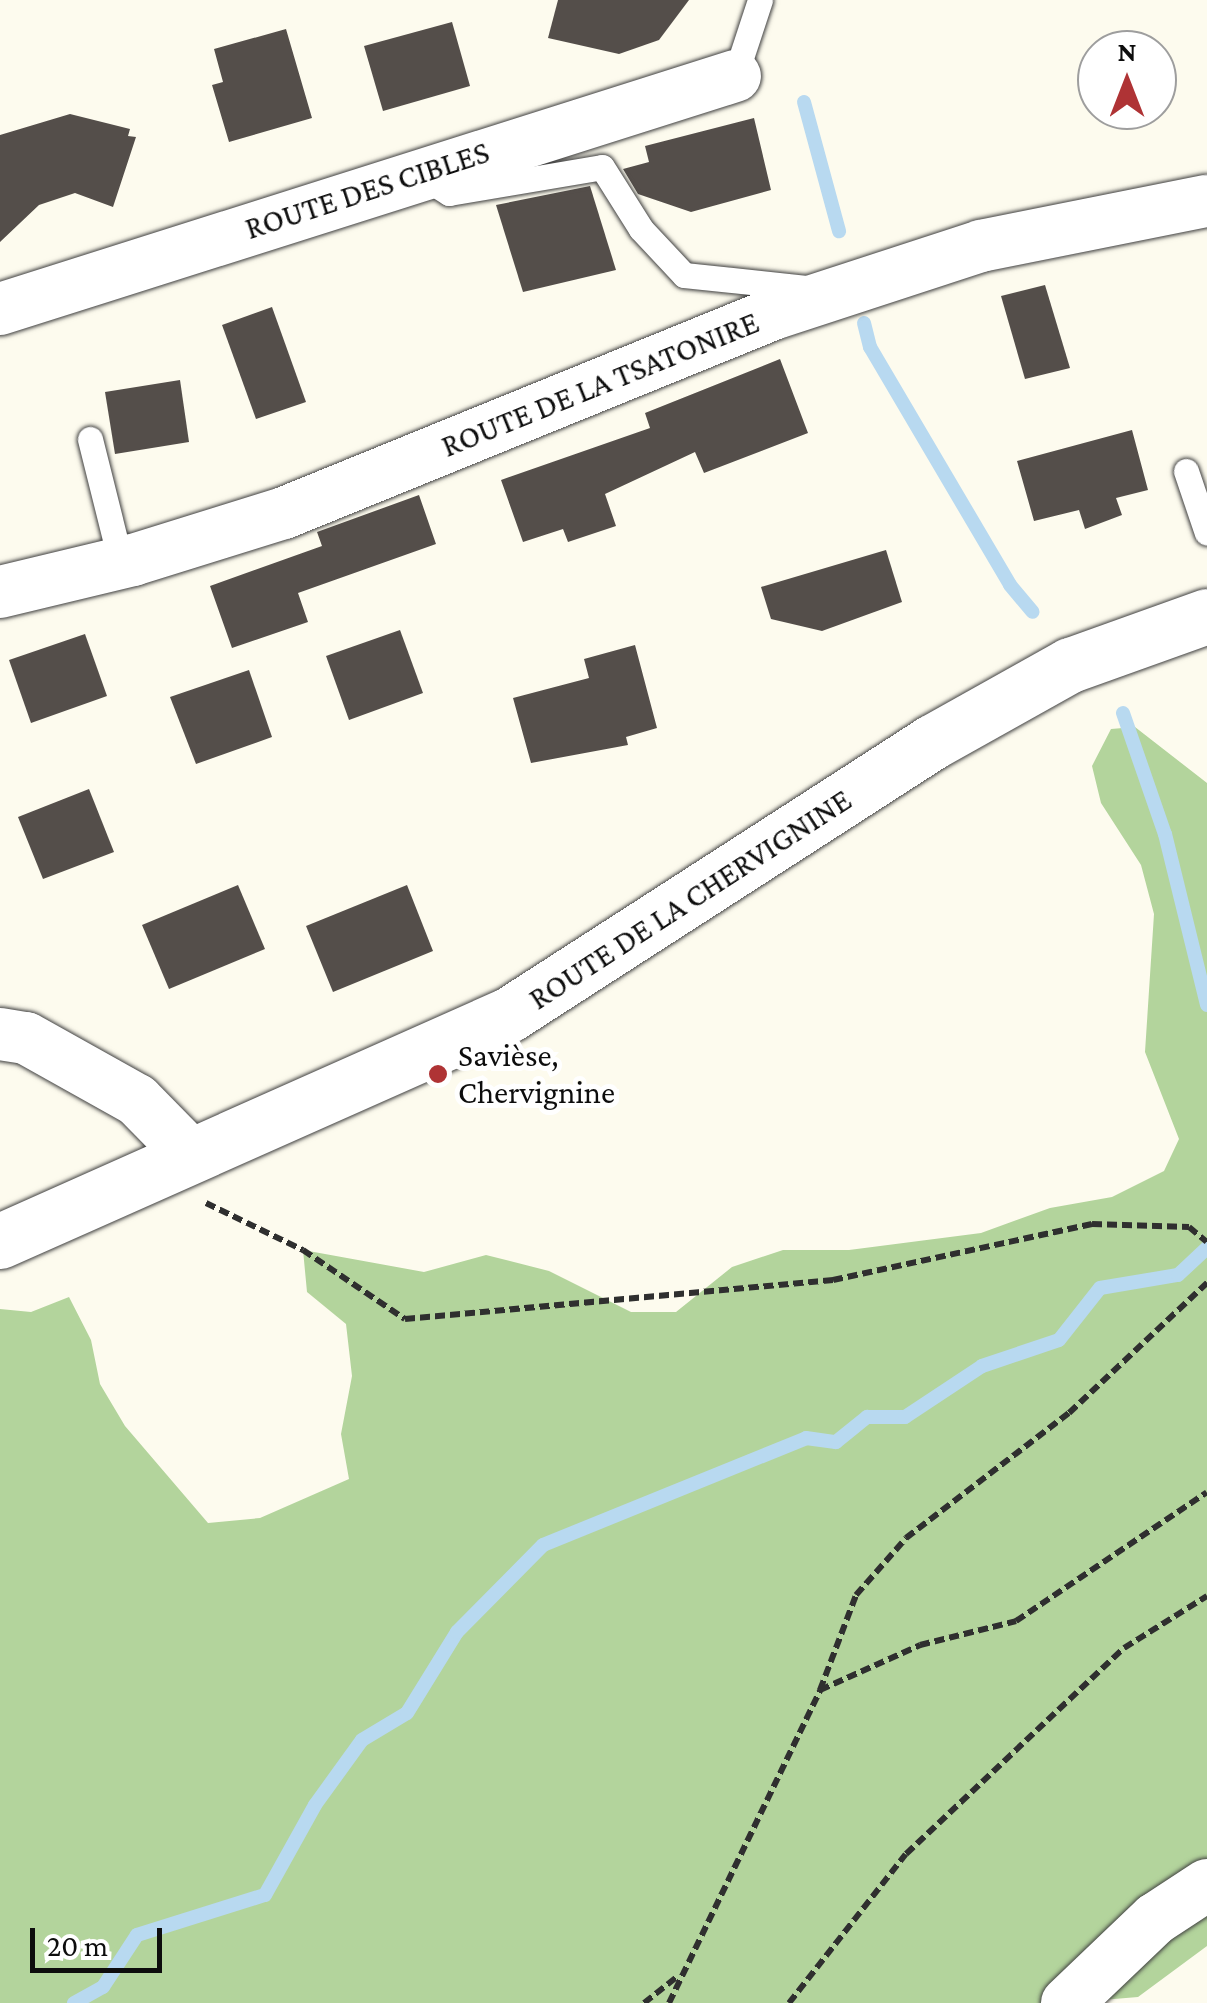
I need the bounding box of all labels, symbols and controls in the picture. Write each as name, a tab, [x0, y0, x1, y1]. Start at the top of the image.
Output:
north arrow	[1077, 30, 1177, 130]
text: N	[1117, 36, 1137, 67]
street label: ROUTE DES CIBLES	[240, 132, 494, 248]
street label: ROUTE DE LA TSATONIRE	[436, 303, 764, 465]
street label: ROUTE DE LA CHERVIGNINE	[521, 780, 859, 1018]
place label: Savièse, Chervignine	[458, 1037, 615, 1112]
marker: Savièse, Chervignine	[427, 1063, 449, 1085]
scale bar	[35, 1908, 168, 1970]
text: 20 m	[47, 1929, 108, 1962]

